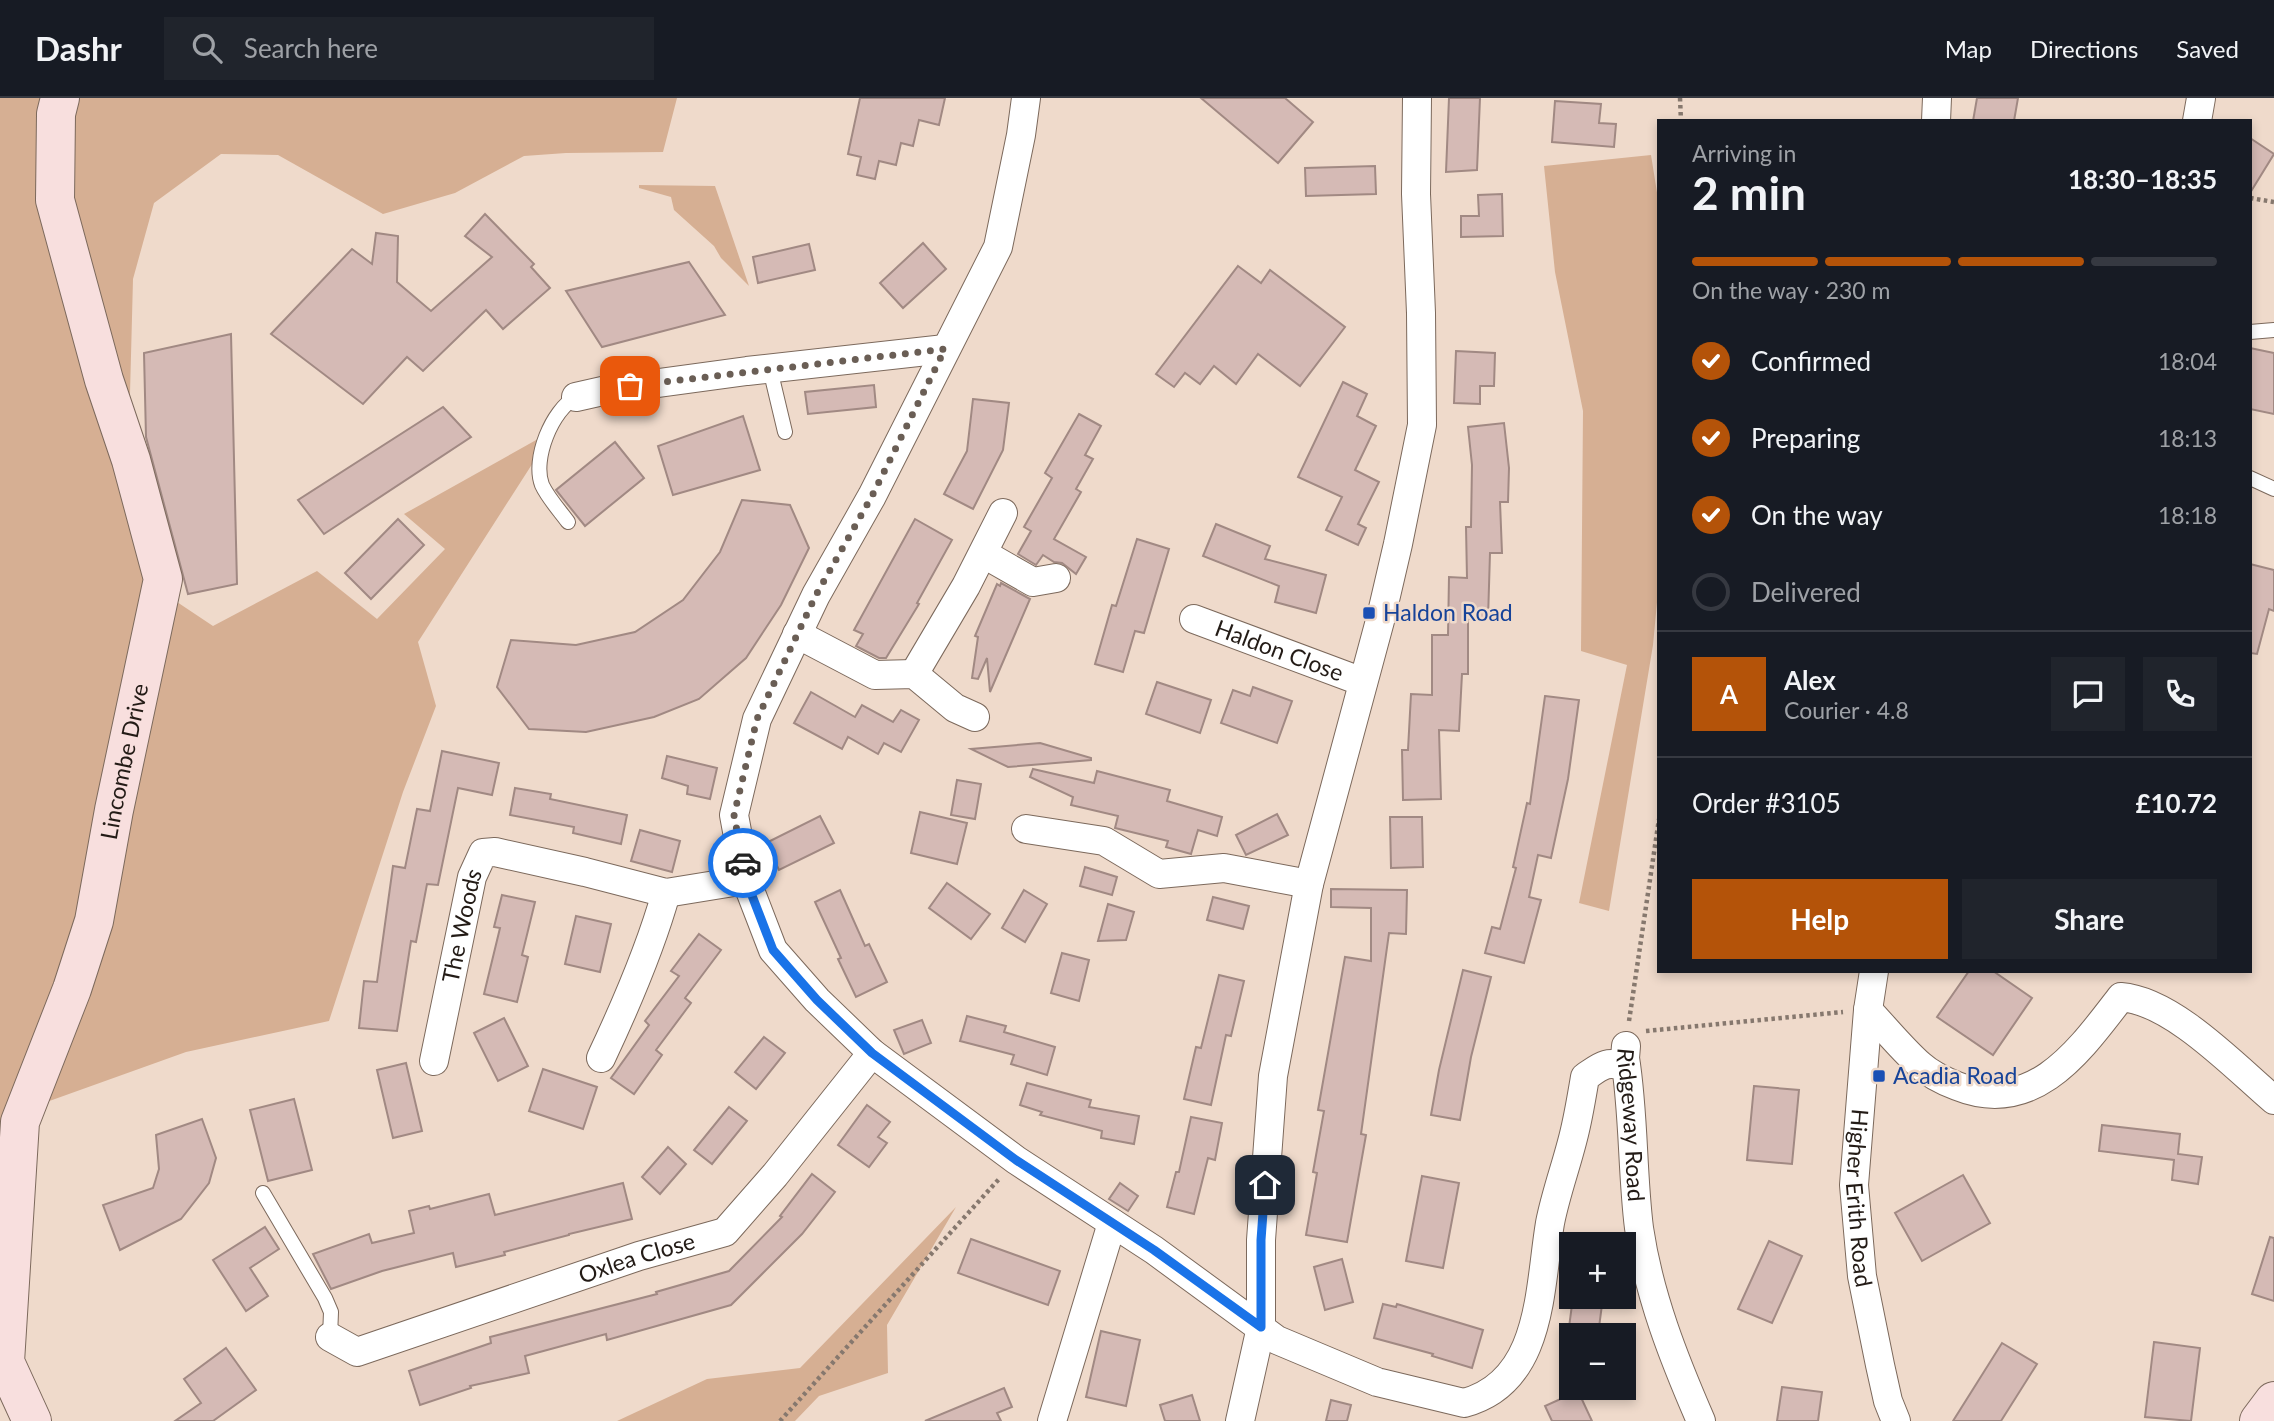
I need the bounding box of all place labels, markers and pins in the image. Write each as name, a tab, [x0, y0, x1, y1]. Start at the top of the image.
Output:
pin	[600, 356, 660, 416]
place label: Haldon Road	[1383, 598, 1513, 626]
marker: Haldon Road	[1361, 605, 1377, 621]
place label: Acadia Road	[1893, 1061, 2017, 1089]
marker: Acadia Road	[1871, 1068, 1887, 1084]
pin	[1235, 1155, 1295, 1215]

